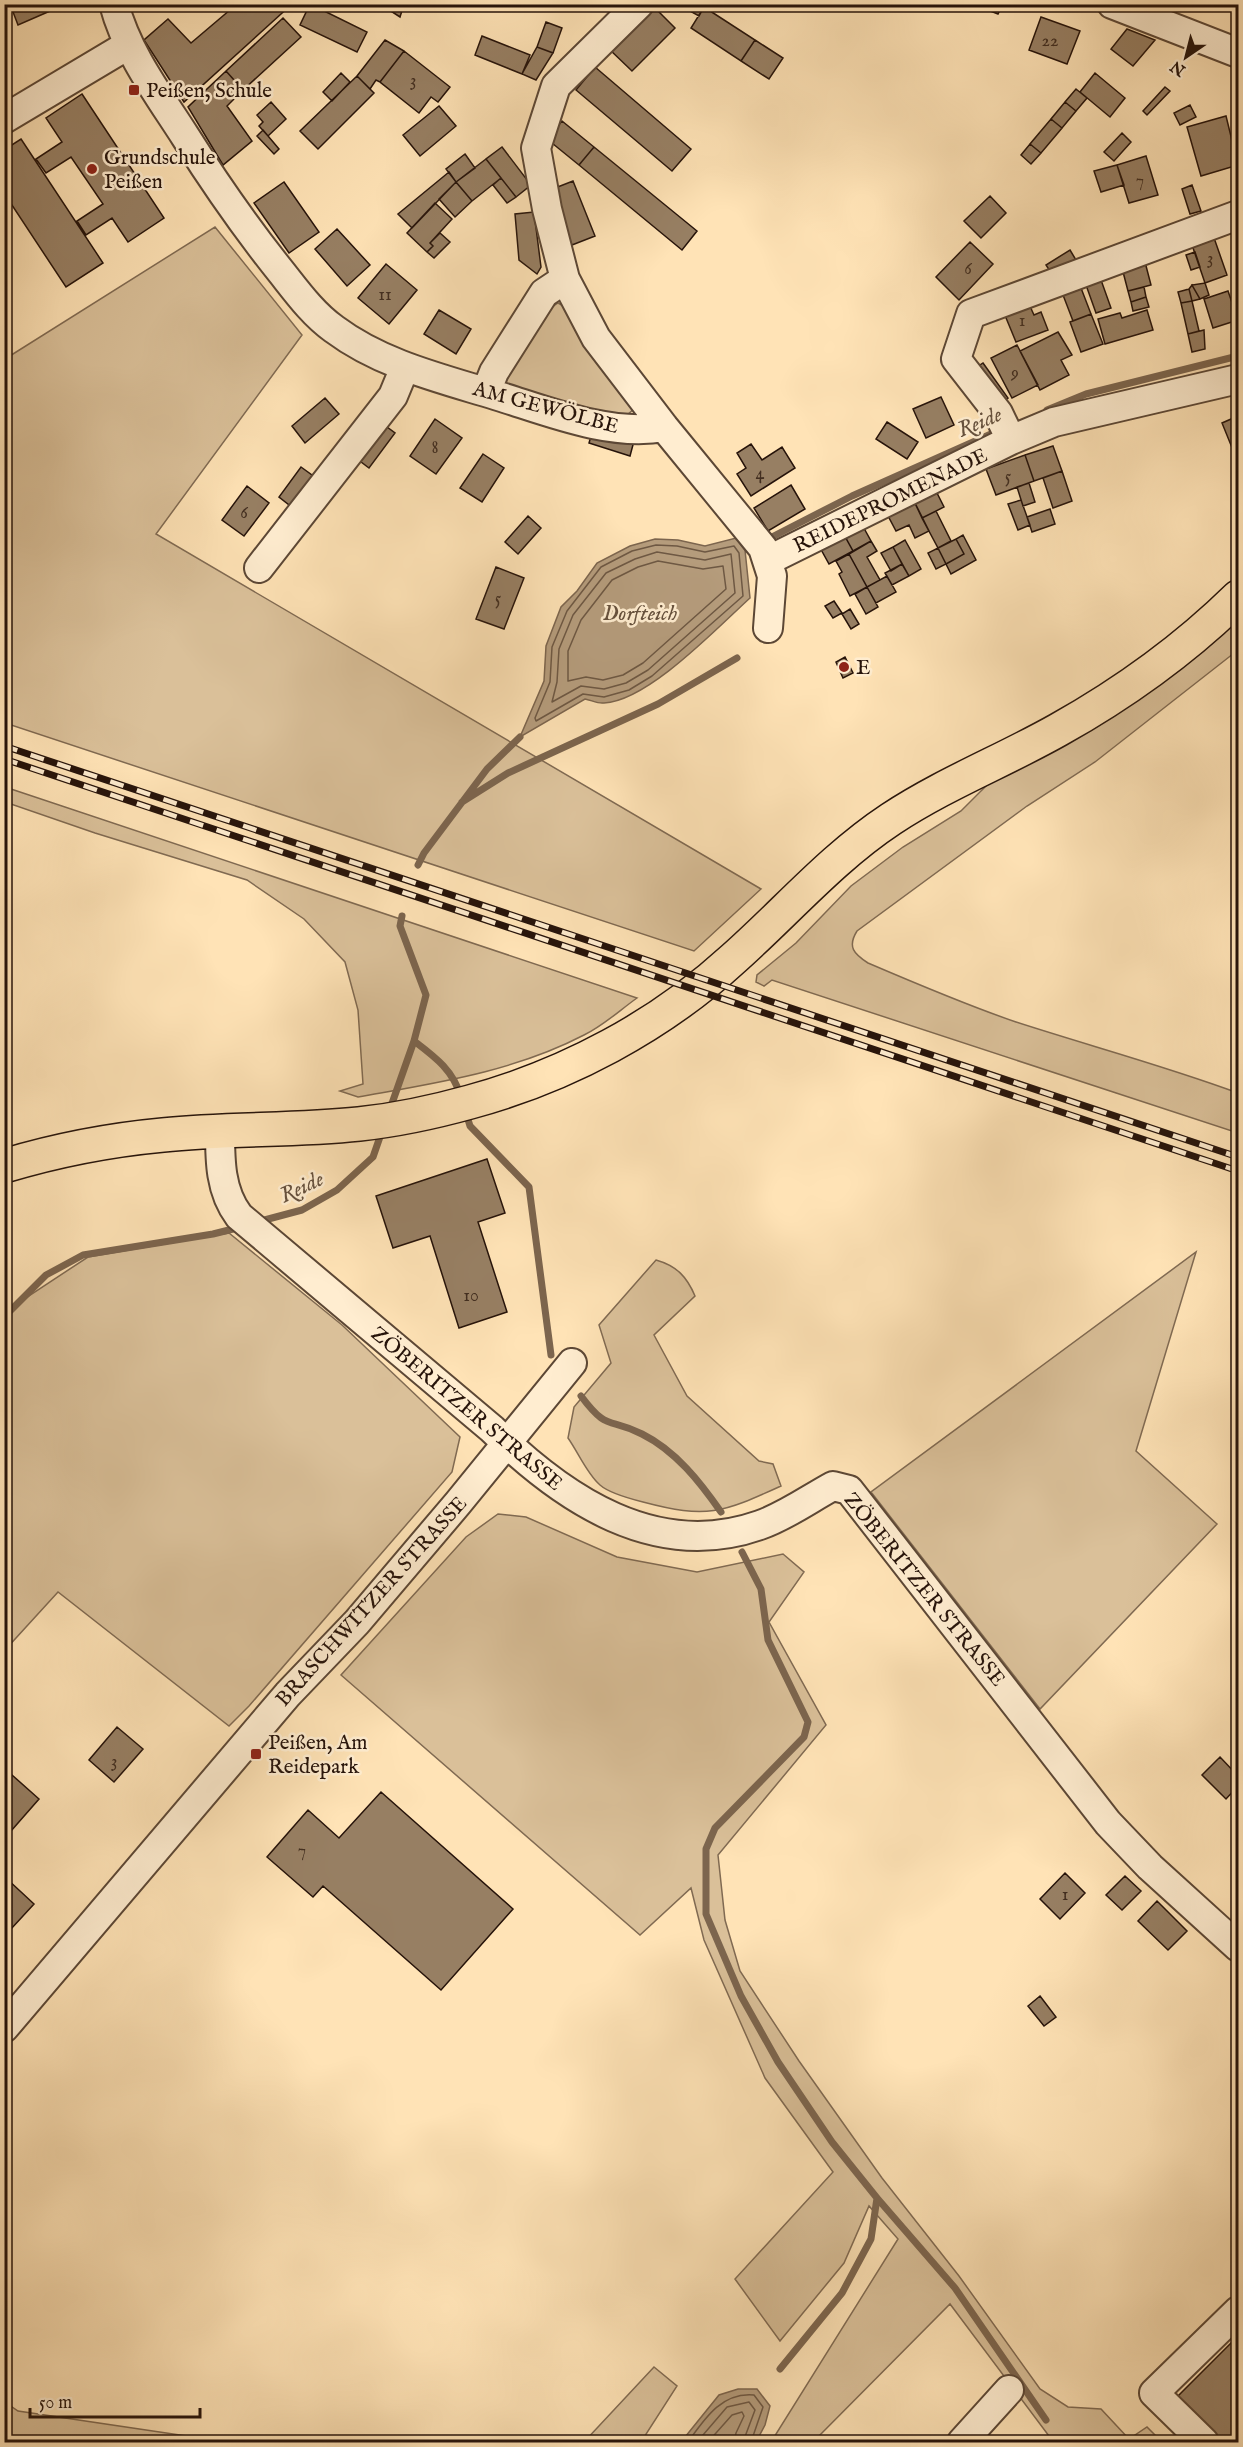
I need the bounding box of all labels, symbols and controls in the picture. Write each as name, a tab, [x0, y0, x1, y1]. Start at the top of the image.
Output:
north arrow	[1156, 27, 1216, 87]
house number: 22	[1042, 30, 1058, 53]
text: N	[1167, 55, 1191, 80]
house number: 3	[410, 70, 416, 93]
place label: Peißen, Schule	[146, 78, 272, 105]
marker: Peißen, Schule	[127, 83, 141, 97]
place label: Grundschule Peißen	[104, 145, 216, 196]
marker: Grundschule Peißen	[85, 162, 99, 176]
house number: 7	[1136, 170, 1144, 193]
house number: 3	[1207, 248, 1213, 271]
house number: 6	[964, 258, 972, 281]
house number: 11	[378, 284, 392, 307]
house number: 1	[1019, 310, 1025, 333]
house number: 9	[1010, 362, 1019, 385]
street label: AM GEWÖLBE	[469, 376, 622, 441]
water label: Reide	[953, 401, 1007, 445]
house number: 8	[431, 437, 439, 460]
street label: REIDEPROMENADE	[789, 443, 992, 560]
house number: 4	[756, 463, 765, 486]
house number: 5	[1005, 466, 1012, 489]
house number: 6	[240, 502, 248, 525]
house number: 5	[495, 588, 502, 611]
water label: Dorfteich	[603, 600, 677, 628]
place label: E	[856, 655, 871, 682]
marker: E	[837, 660, 851, 674]
water label: Reide	[275, 1165, 329, 1210]
house number: 10	[463, 1285, 479, 1308]
street label: ZÖBERITZER STRASSE	[364, 1321, 568, 1497]
street label: ZÖBERITZER STRASSE	[837, 1487, 1011, 1693]
street label: BRASCHWITZER STRASSE	[270, 1491, 474, 1713]
place label: Peißen, Am Reidepark	[268, 1730, 367, 1781]
marker: Peißen, Am Reidepark	[249, 1747, 263, 1761]
house number: 3	[111, 1751, 117, 1774]
house number: 7	[298, 1840, 306, 1863]
house number: 1	[1062, 1884, 1068, 1907]
scale bar	[30, 2381, 200, 2419]
text: 50 m	[39, 2392, 72, 2415]

